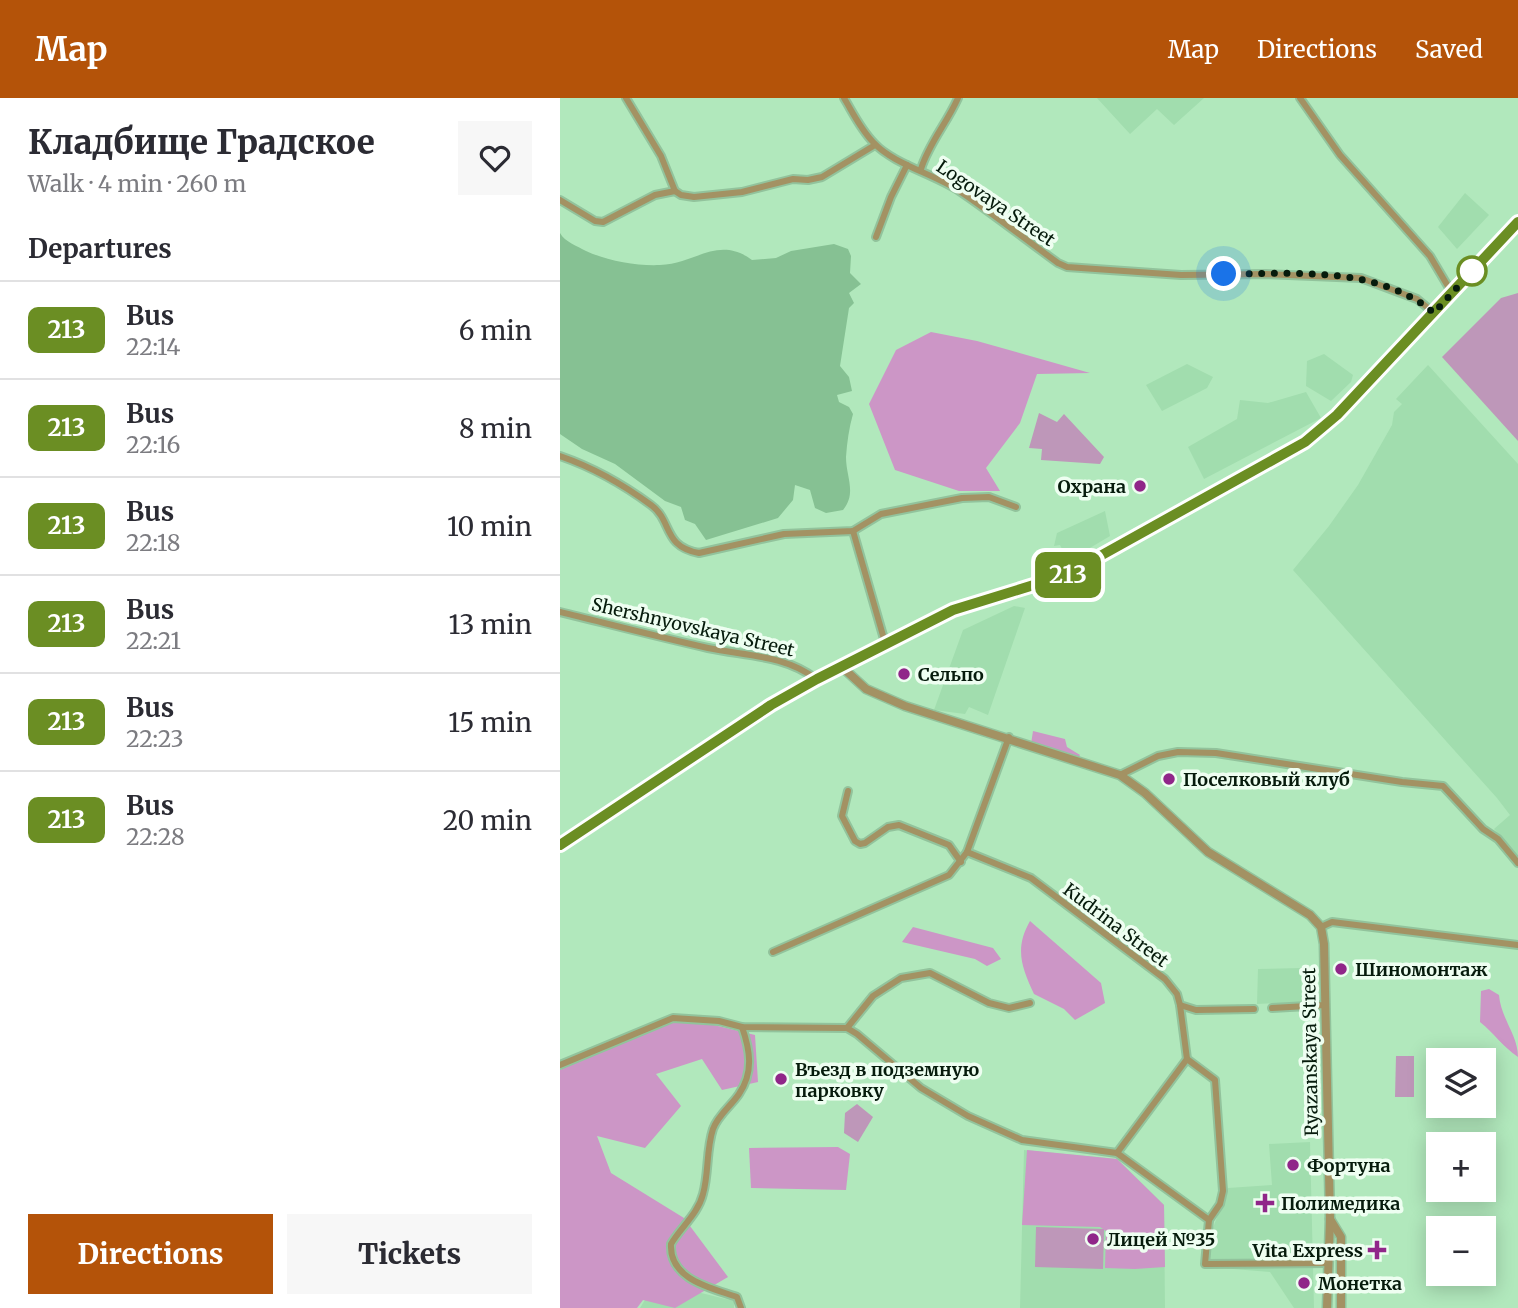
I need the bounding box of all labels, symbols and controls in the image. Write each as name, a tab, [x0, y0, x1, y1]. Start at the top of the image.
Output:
text: Map	[35, 29, 108, 70]
text: Map	[1168, 34, 1219, 65]
text: Directions	[1257, 34, 1377, 65]
text: Saved	[1415, 34, 1483, 65]
button: heart	[458, 121, 532, 195]
text: Кладбище Градское	[28, 122, 375, 163]
street label: Logovaya Street	[932, 155, 1060, 251]
text: Walk · 4 min · 260 m	[28, 169, 246, 198]
text: Departures	[28, 232, 172, 265]
your location	[1206, 256, 1241, 291]
unlabelled marker	[1457, 256, 1487, 286]
text: Bus	[126, 299, 174, 332]
text: 213	[48, 314, 85, 345]
text: 6 min	[459, 314, 532, 347]
text: 22:14	[126, 332, 180, 361]
text: Bus	[126, 397, 174, 430]
text: 213	[48, 412, 85, 443]
text: 8 min	[459, 412, 532, 445]
text: 22:16	[126, 430, 181, 459]
place label: Охрана	[1057, 475, 1126, 498]
marker: Охрана	[1132, 478, 1148, 494]
text: Bus	[126, 495, 174, 528]
text: 213	[48, 510, 85, 541]
text: 10 min	[447, 510, 532, 543]
text: 22:18	[126, 528, 181, 557]
line badge: 213	[1028, 552, 1108, 598]
text: 213	[1049, 559, 1087, 590]
street label: Shershnyovskaya Street	[589, 592, 797, 662]
text: Bus	[126, 593, 174, 626]
text: 213	[48, 608, 85, 639]
text: 13 min	[448, 608, 532, 641]
text: 22:21	[126, 626, 181, 655]
place label: Сельпо	[918, 663, 984, 686]
marker: Сельпо	[896, 666, 912, 682]
text: Bus	[126, 691, 174, 724]
text: 213	[48, 706, 85, 737]
text: 15 min	[448, 706, 532, 739]
text: 22:23	[126, 724, 184, 753]
place label: Поселковый клуб	[1183, 768, 1350, 791]
marker: Поселковый клуб	[1161, 771, 1177, 787]
text: Bus	[126, 789, 174, 822]
text: 213	[48, 804, 85, 835]
text: 20 min	[443, 804, 532, 837]
text: 22:28	[126, 822, 185, 851]
street label: Kudrina Street	[1059, 878, 1173, 972]
place label: Шиномонтаж	[1355, 958, 1487, 981]
marker: Шиномонтаж	[1333, 961, 1349, 977]
street label: Ryazanskaya Street	[1297, 967, 1323, 1137]
map controls	[1426, 1048, 1496, 1286]
button: layers	[1426, 1048, 1496, 1118]
place label: Въезд в подземную парковку	[795, 1058, 979, 1102]
marker: Въезд в подземную парковку	[773, 1071, 789, 1087]
button: +	[1426, 1132, 1496, 1202]
place label: Фортуна	[1307, 1154, 1391, 1177]
marker: Фортуна	[1285, 1157, 1301, 1173]
place label: Полимедика	[1281, 1192, 1400, 1215]
marker: Полимедика	[1255, 1193, 1275, 1213]
button: Directions	[28, 1214, 273, 1294]
button: Tickets	[287, 1214, 532, 1294]
button: −	[1426, 1216, 1496, 1286]
place label: Лицей №35	[1107, 1228, 1215, 1251]
marker: Лицей №35	[1085, 1231, 1101, 1247]
place label: Vita Express	[1251, 1239, 1363, 1262]
marker: Vita Express	[1369, 1242, 1385, 1258]
place label: Монетка	[1318, 1272, 1402, 1295]
marker: Монетка	[1296, 1275, 1312, 1291]

